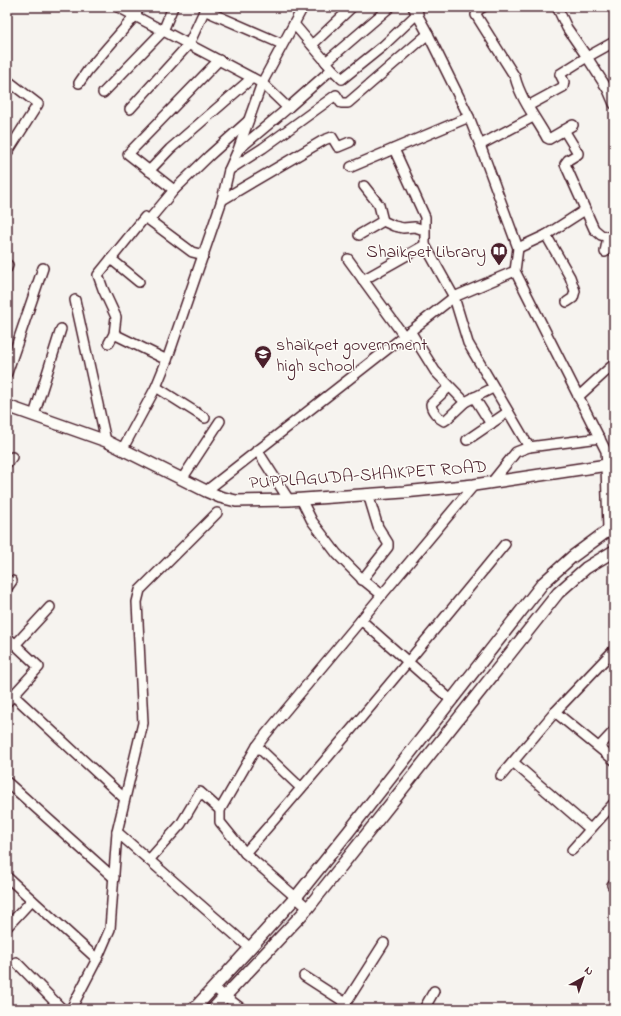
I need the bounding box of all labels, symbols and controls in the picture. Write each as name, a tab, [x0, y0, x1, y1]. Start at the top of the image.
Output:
place label: Shaikpet Library	[366, 240, 486, 266]
library icon: Shaikpet Library	[489, 241, 509, 266]
place label: shaikpet government high school	[276, 333, 427, 381]
school or university icon: shaikpet government high school	[253, 344, 273, 369]
street label: PUPPLAGUDA-SHAIKPET ROAD	[248, 455, 488, 497]
north arrow	[563, 958, 603, 998]
text: N	[581, 963, 597, 980]

